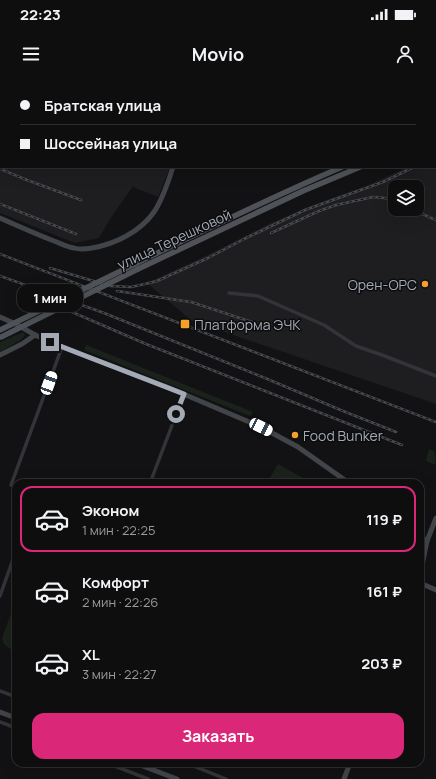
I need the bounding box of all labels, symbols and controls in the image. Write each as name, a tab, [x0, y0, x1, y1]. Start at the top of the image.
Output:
text: 22:23	[20, 4, 61, 25]
text: Movio	[192, 42, 244, 66]
icon: menu	[20, 43, 42, 65]
icon: person	[394, 43, 416, 65]
text: Братская улица	[44, 95, 161, 116]
text: Шоссейная улица	[44, 133, 177, 154]
map controls	[388, 180, 424, 216]
button: layers	[388, 180, 424, 216]
street label: улица Терешковой	[114, 204, 234, 274]
place label: Орен-ОРС	[348, 275, 417, 294]
marker: Орен-ОРС	[420, 279, 430, 289]
callout: 1 мин	[17, 284, 83, 312]
text: 1 мин	[33, 289, 67, 307]
place label: Платформа ЭЧК	[194, 315, 301, 334]
marker: Платформа ЭЧК	[179, 318, 191, 330]
route end	[41, 333, 59, 351]
car	[39, 370, 59, 396]
route start	[167, 405, 185, 423]
car	[248, 416, 274, 438]
place label: Food Bunker	[303, 426, 383, 445]
marker: Food Bunker	[290, 430, 300, 440]
text: Эконом	[82, 500, 139, 521]
icon: car	[34, 501, 70, 537]
text: 119 ₽	[366, 509, 402, 530]
text: 1 мин · 22:25	[82, 521, 156, 539]
text: Комфорт	[82, 572, 149, 593]
icon: car	[34, 573, 70, 609]
text: 161 ₽	[366, 581, 402, 602]
text: 2 мин · 22:26	[82, 593, 158, 611]
text: XL	[82, 644, 100, 665]
icon: car	[34, 645, 70, 681]
text: 203 ₽	[361, 653, 402, 674]
text: 3 мин · 22:27	[82, 665, 157, 683]
button: Заказать	[32, 713, 404, 759]

